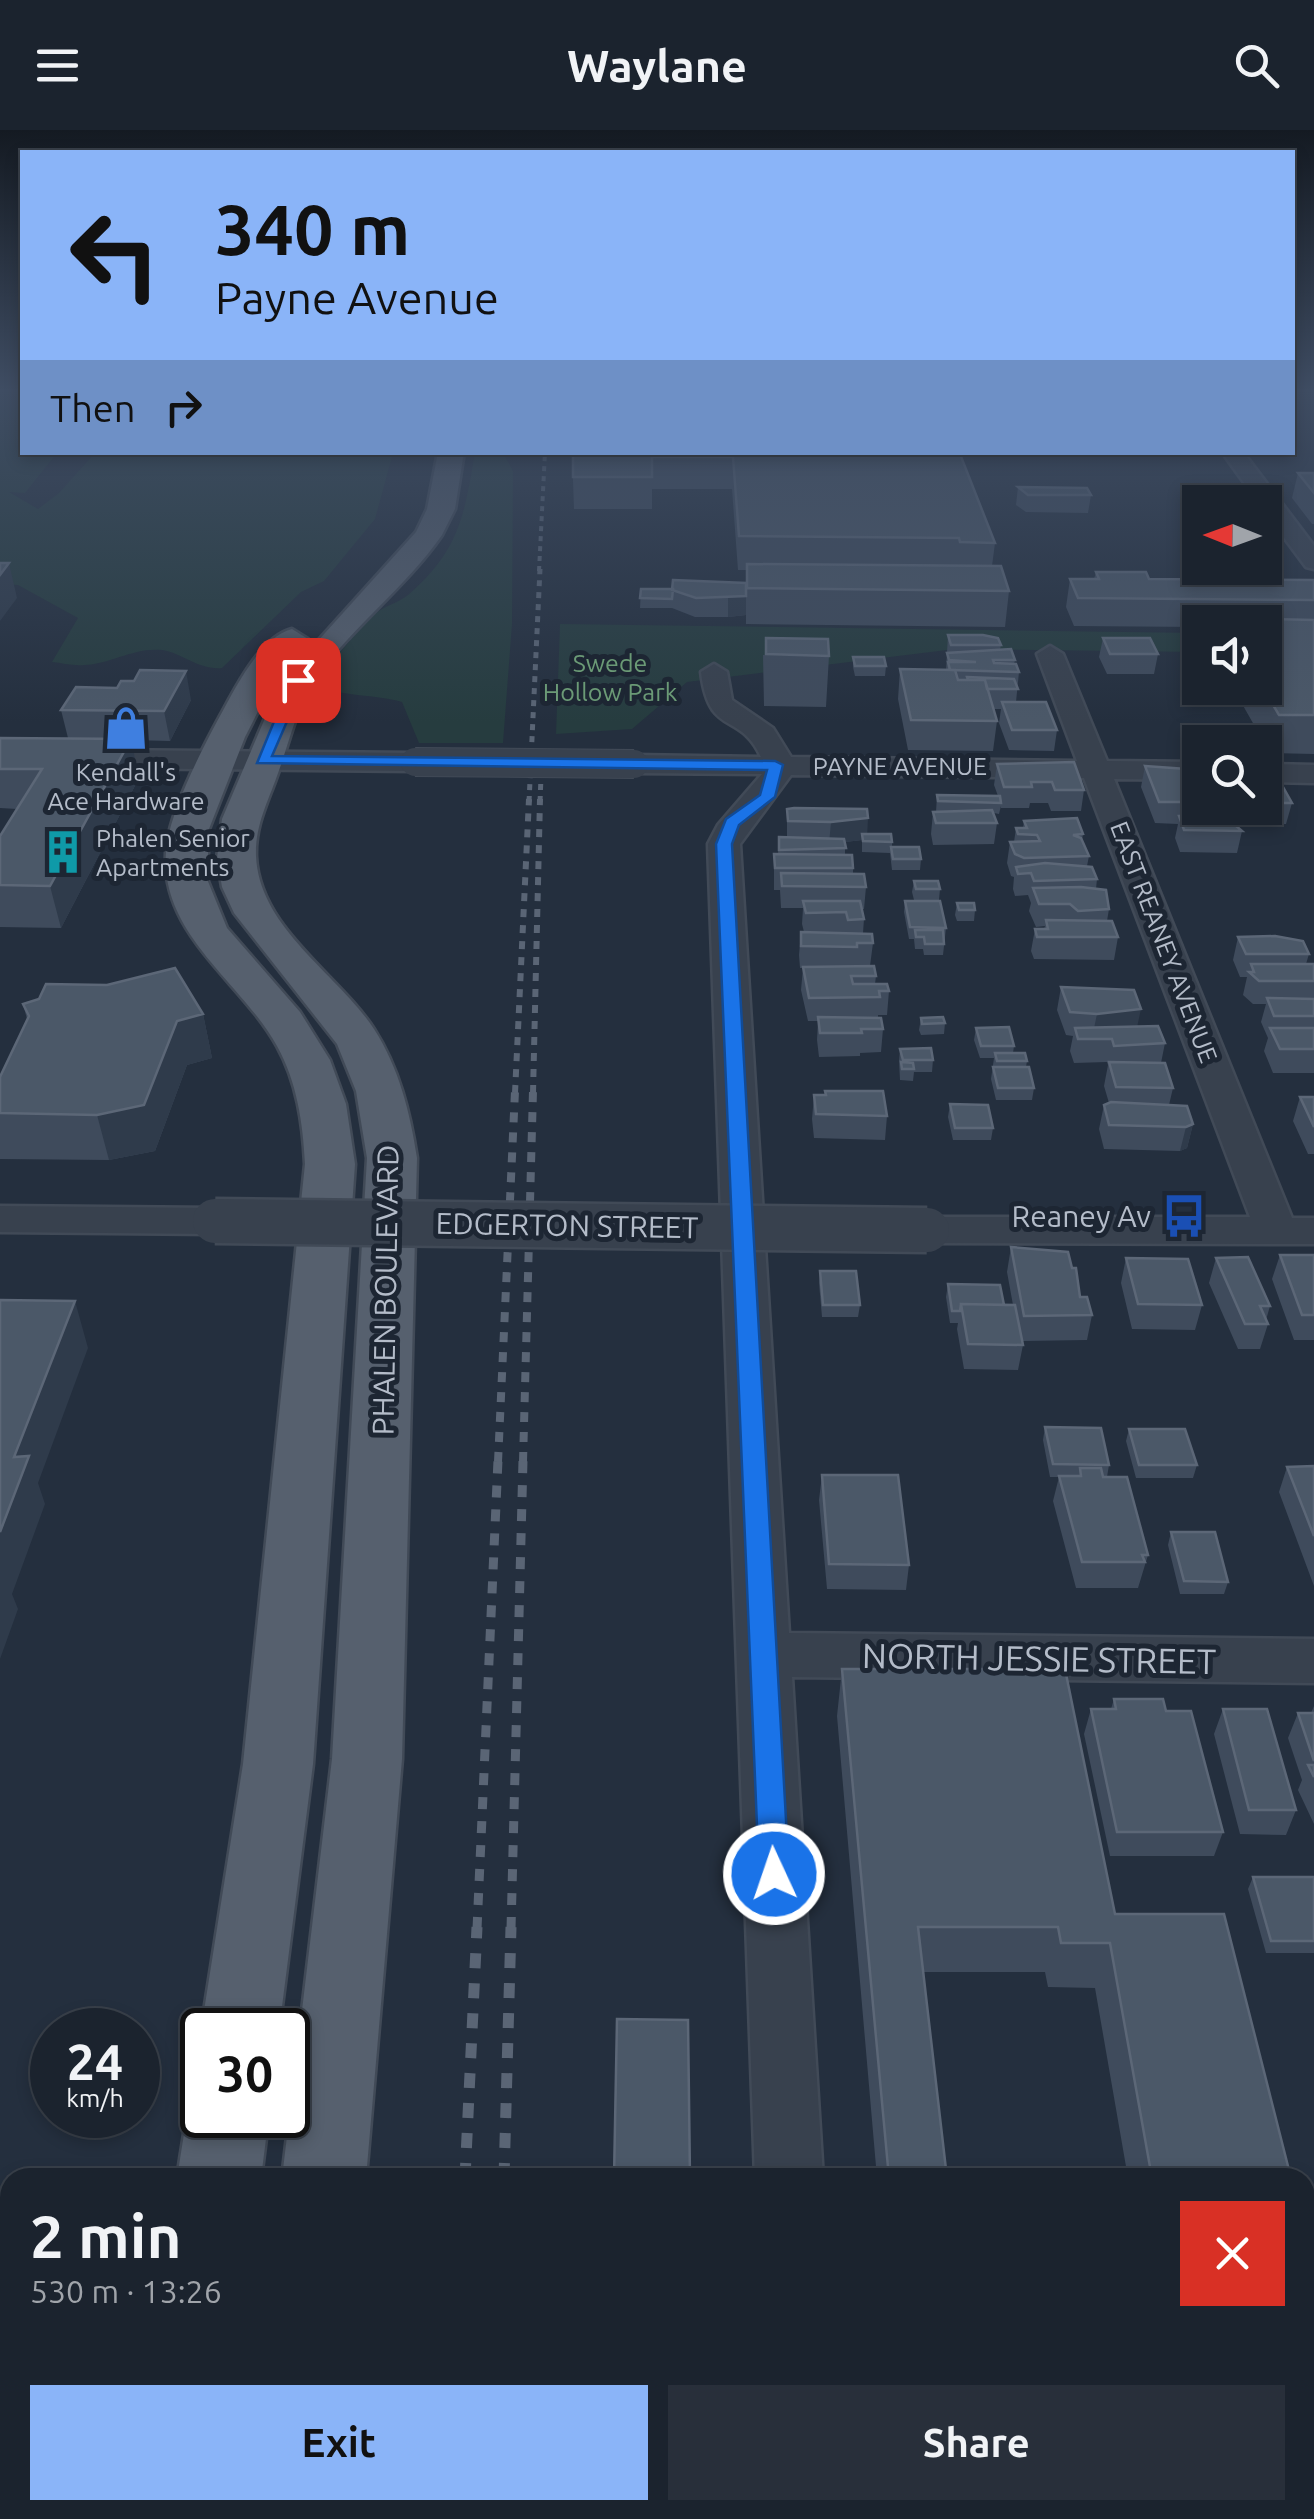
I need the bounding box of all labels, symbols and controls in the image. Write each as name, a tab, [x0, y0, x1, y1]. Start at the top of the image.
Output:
icon: menu	[30, 38, 85, 93]
icon: search	[1229, 38, 1284, 93]
text: Waylane	[567, 40, 747, 91]
icon: left	[50, 190, 180, 320]
text: 340 m	[215, 190, 410, 268]
text: Payne Avenue	[215, 272, 499, 323]
icon: right	[156, 380, 211, 435]
text: Then	[50, 387, 136, 429]
north arrow	[1182, 485, 1282, 585]
map controls	[1182, 485, 1282, 825]
button: sound	[1182, 605, 1282, 705]
pin	[256, 638, 341, 723]
park label: Swede Hollow Park	[543, 649, 678, 706]
icon: arrive	[271, 653, 326, 708]
shop icon: Kendall's Ace Hardware	[102, 704, 150, 752]
button: search	[1182, 725, 1282, 825]
street label: PAYNE AVENUE	[813, 752, 987, 780]
place label: Kendall's Ace Hardware	[47, 758, 205, 815]
street label: EAST REANEY AVENUE	[1105, 818, 1223, 1066]
place label: Phalen Senior Apartments	[96, 824, 250, 881]
building icon: Phalen Senior Apartments	[39, 828, 87, 876]
street label: PHALEN BOULEVARD	[365, 1144, 405, 1436]
bus stop icon: Reaney Av	[1160, 1192, 1208, 1240]
place label: Reaney Av	[1012, 1199, 1151, 1233]
street label: EDGERTON STREET	[435, 1206, 699, 1244]
street label: NORTH JESSIE STREET	[862, 1635, 1216, 1681]
position arrow	[722, 1822, 826, 1926]
speed limit sign: 30	[180, 2008, 310, 2138]
text: 24	[67, 2033, 123, 2089]
text: km/h	[66, 2084, 124, 2112]
button: close	[1180, 2201, 1285, 2306]
text: 2 min	[30, 2202, 182, 2269]
text: 530 m · 13:26	[30, 2273, 222, 2309]
button: Exit	[30, 2385, 648, 2500]
button: Share	[668, 2385, 1285, 2500]

